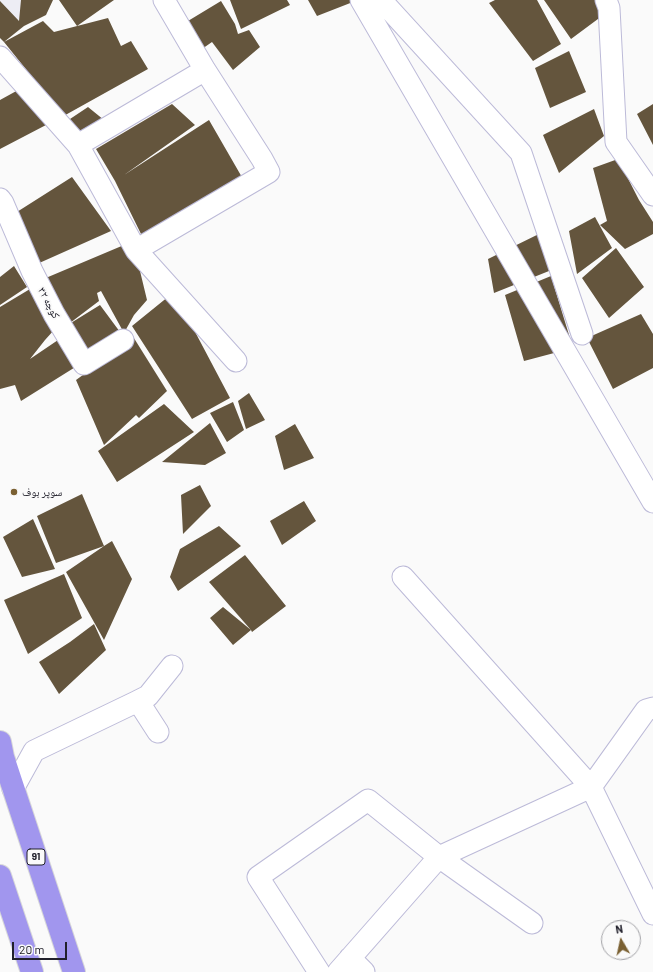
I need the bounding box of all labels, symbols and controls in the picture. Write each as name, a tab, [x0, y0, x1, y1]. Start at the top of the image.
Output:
street label: کوچه ۳۲	[35, 285, 63, 321]
place label: سوپر بوف	[22, 485, 62, 499]
marker: سوپر بوف	[9, 487, 19, 497]
road number: 91	[27, 849, 45, 865]
north arrow	[601, 920, 641, 960]
text: N	[615, 922, 624, 936]
scale bar	[14, 934, 69, 960]
text: 20 m	[19, 942, 45, 956]

